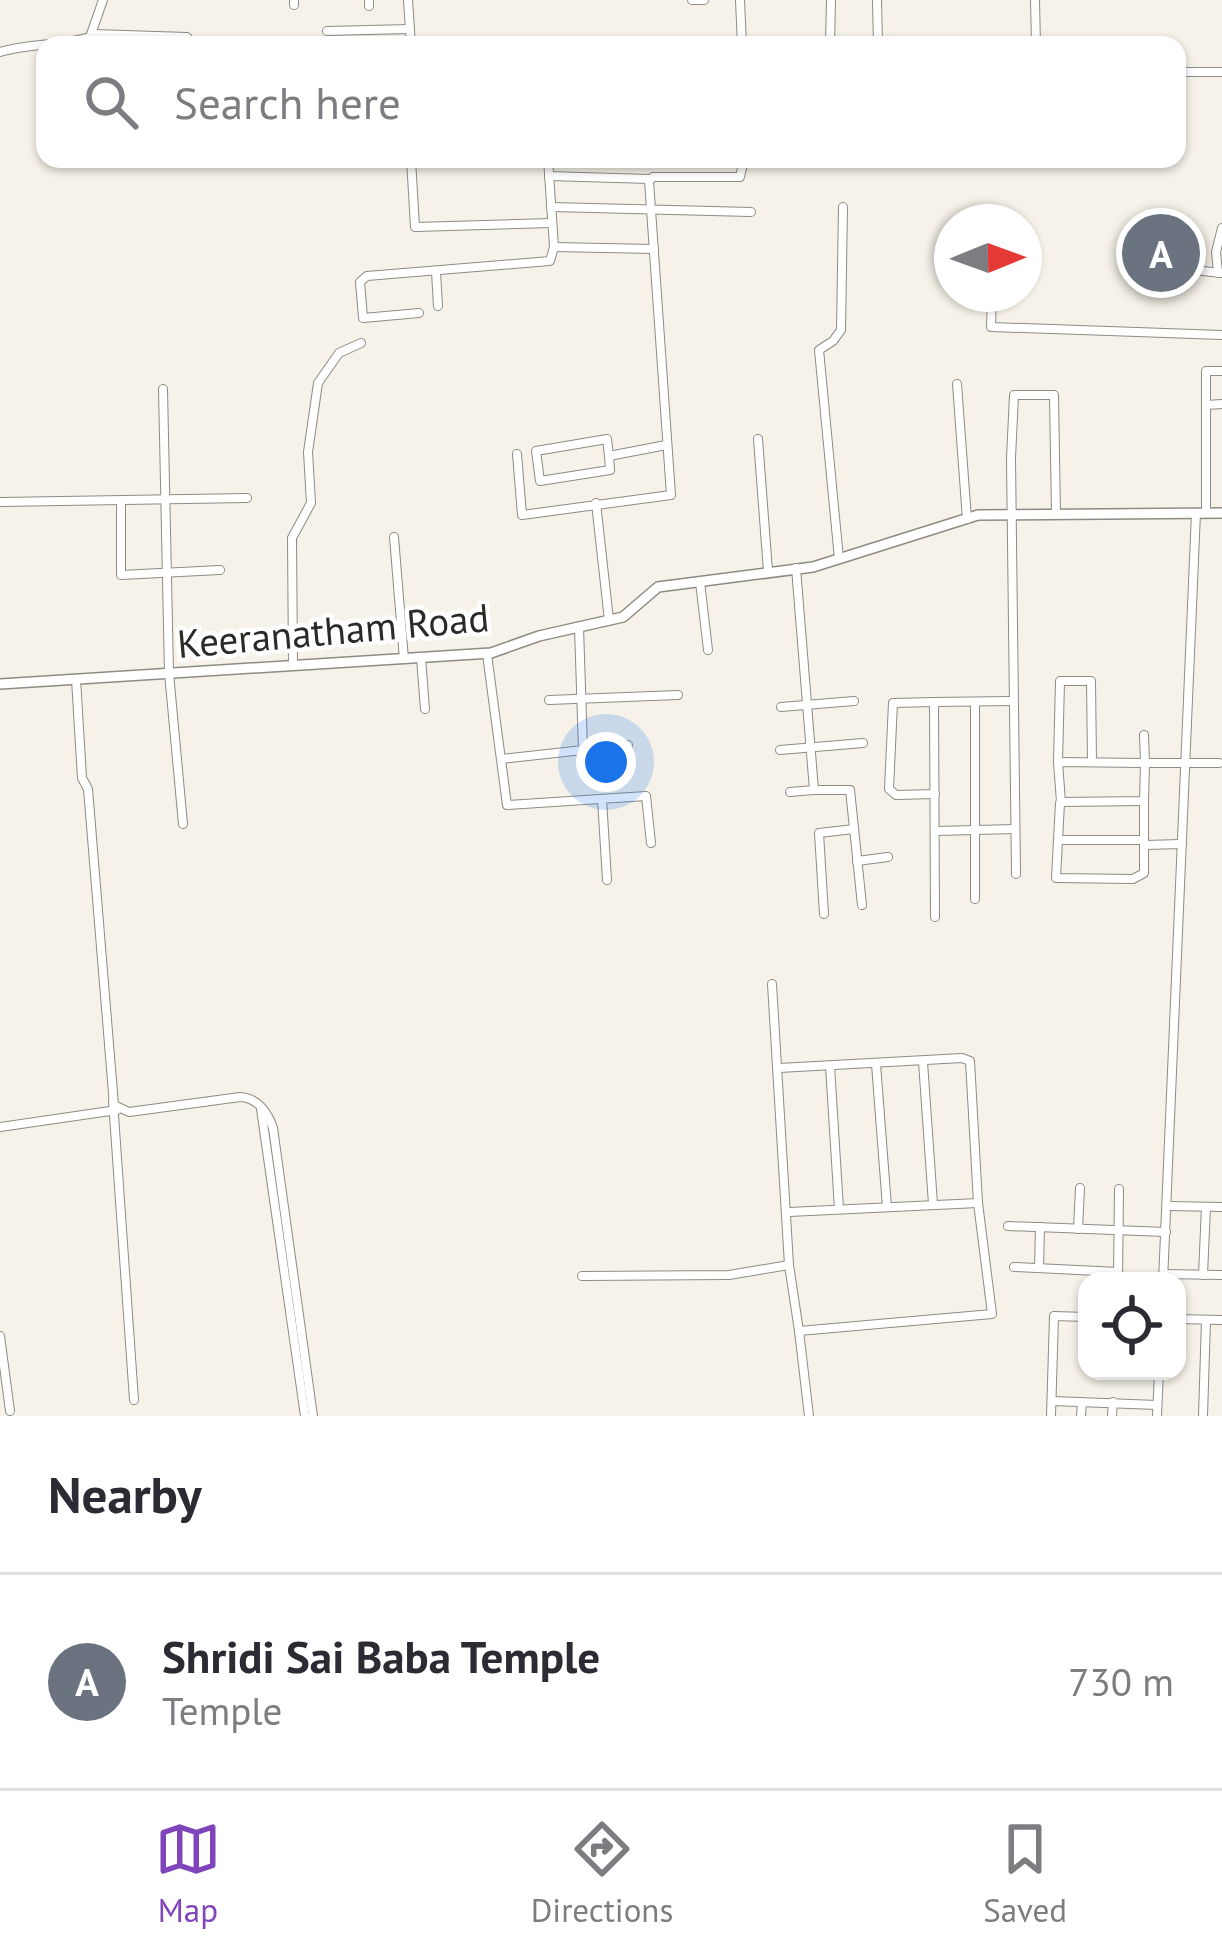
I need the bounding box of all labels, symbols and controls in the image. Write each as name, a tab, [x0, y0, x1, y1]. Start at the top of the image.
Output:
search box	[36, 36, 1186, 168]
icon: search	[78, 69, 144, 135]
text: Search here	[174, 73, 401, 131]
north arrow	[934, 204, 1042, 312]
pin: A	[1122, 208, 1200, 298]
street label: Keeranatham Road	[175, 591, 491, 669]
your location	[576, 732, 636, 792]
map controls	[1078, 1272, 1186, 1380]
button: locate	[1078, 1272, 1186, 1380]
text: Nearby	[48, 1461, 202, 1527]
text: Shridi Sai Baba Temple	[162, 1627, 600, 1685]
text: A	[75, 1656, 99, 1707]
text: 730 m	[1068, 1656, 1174, 1707]
text: Temple	[162, 1685, 282, 1736]
tab: Map	[155, 1816, 221, 1931]
tab: Directions	[531, 1816, 673, 1931]
tab: Saved	[983, 1816, 1067, 1931]

